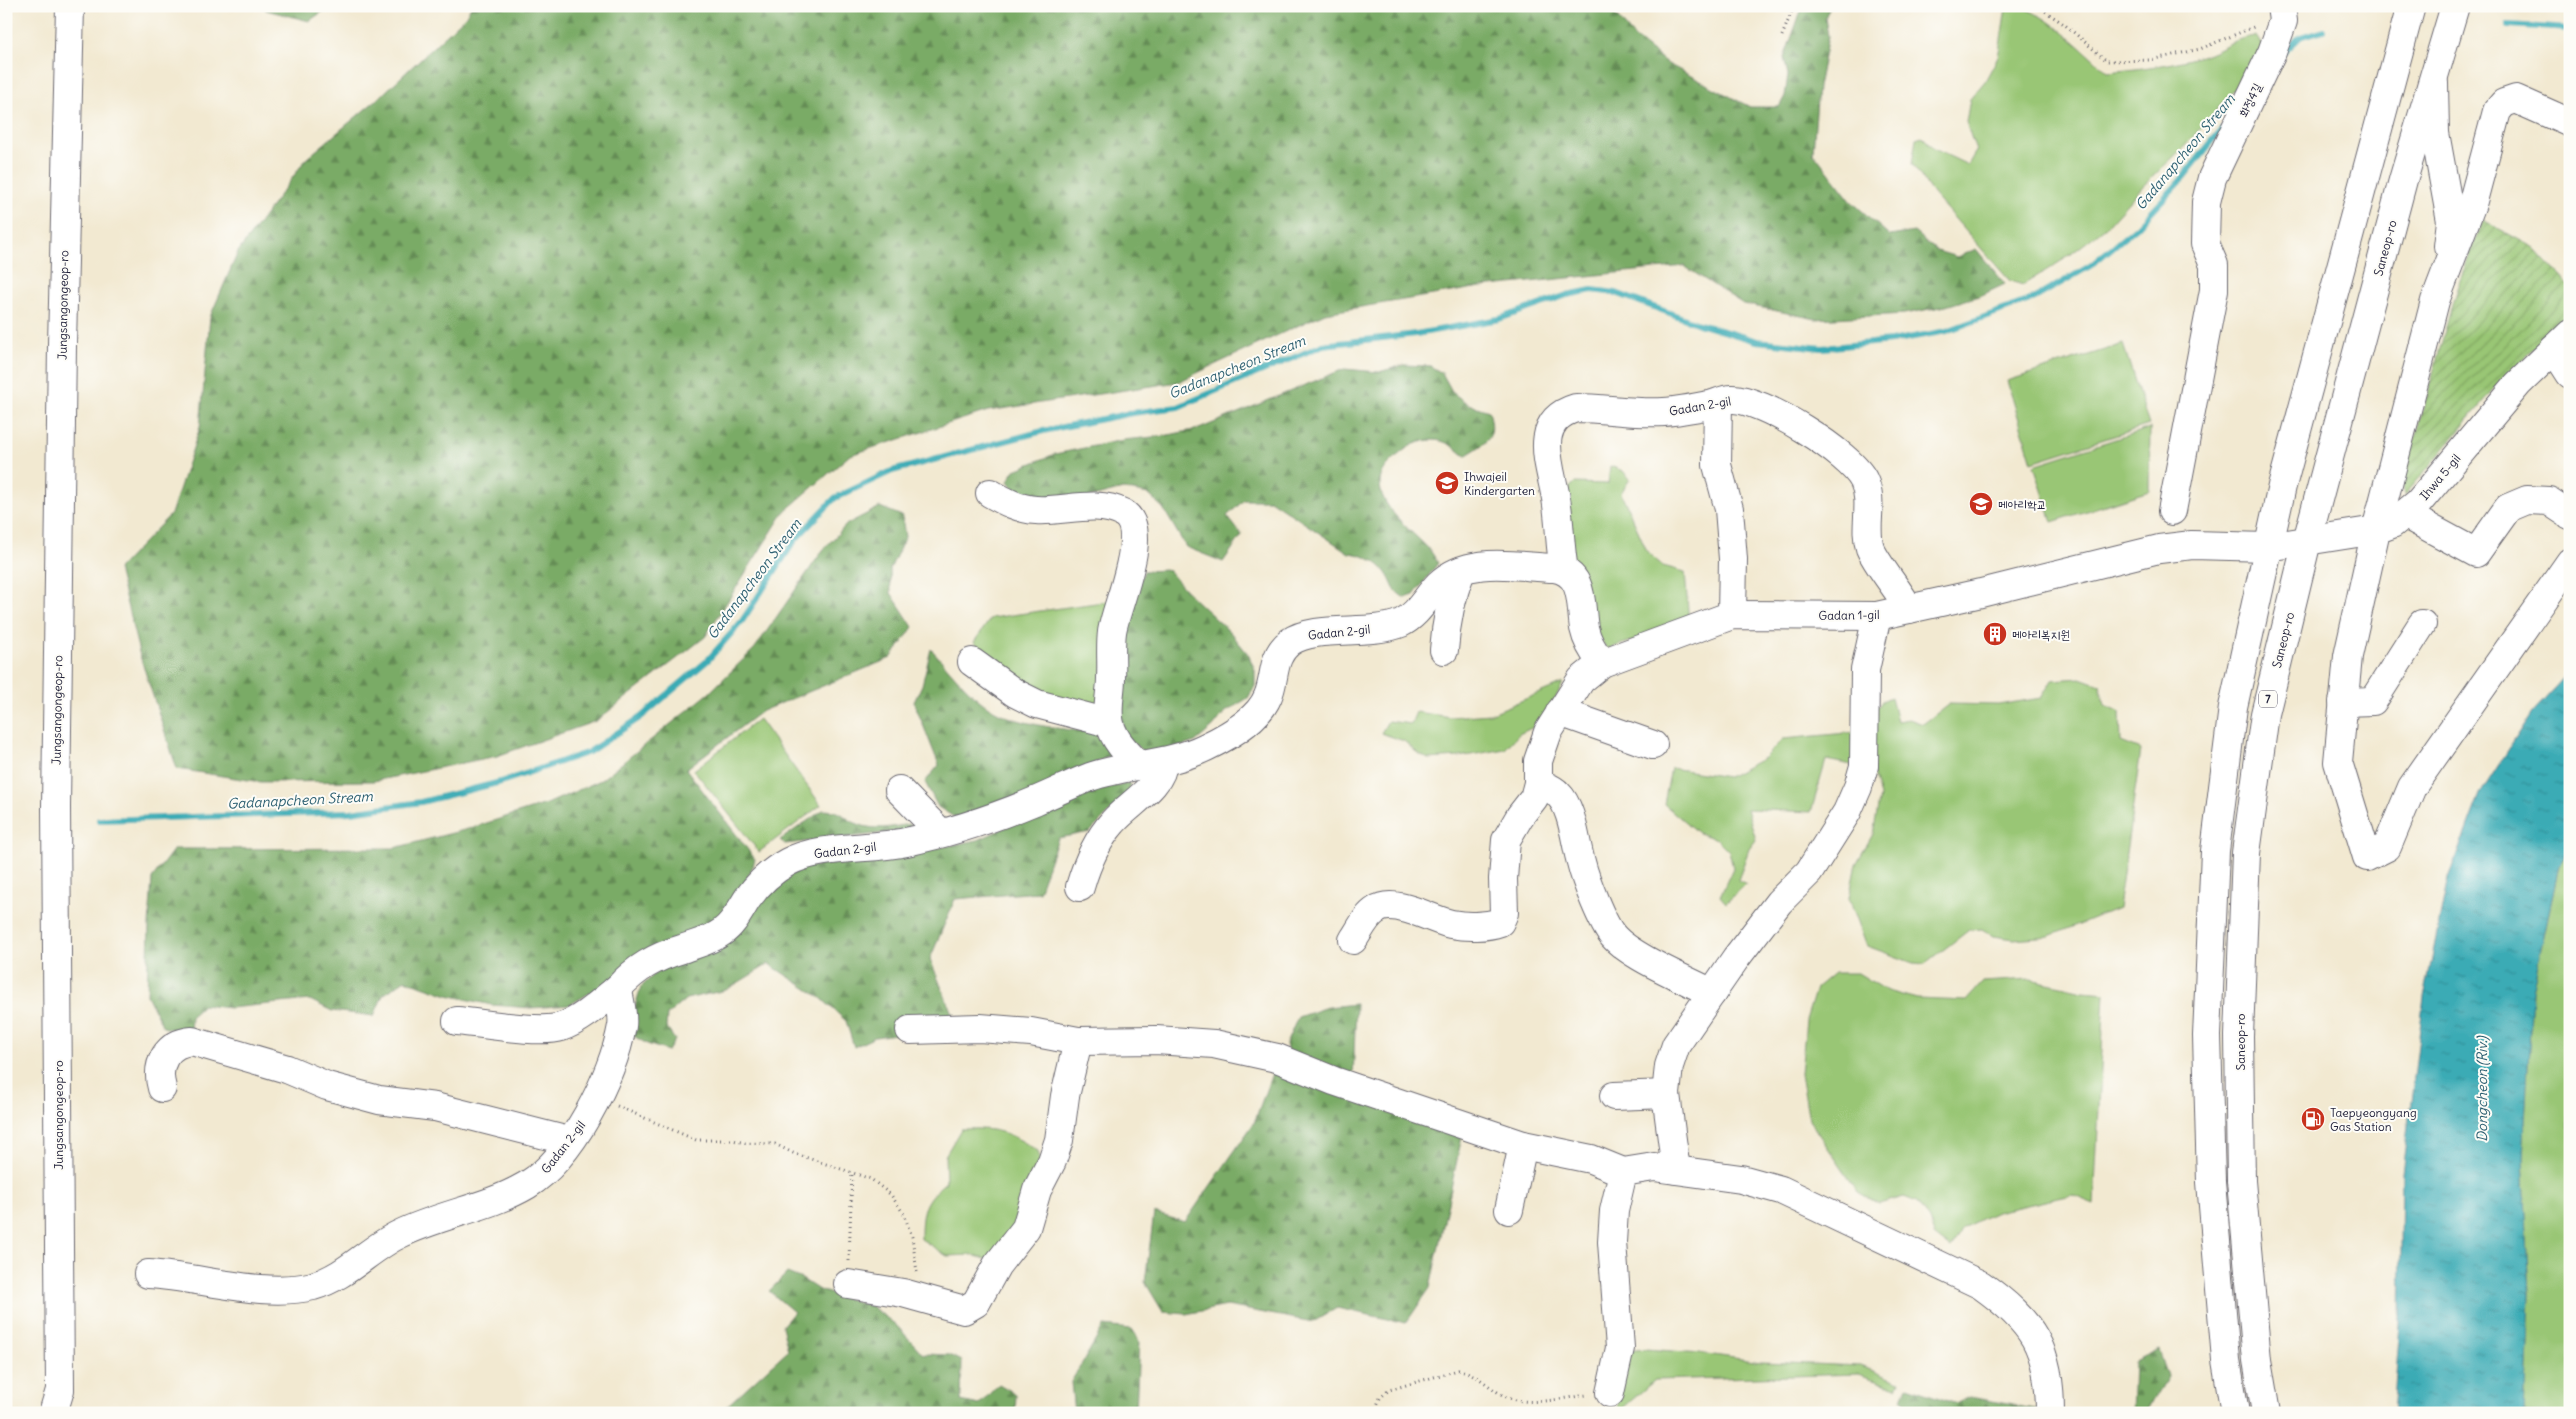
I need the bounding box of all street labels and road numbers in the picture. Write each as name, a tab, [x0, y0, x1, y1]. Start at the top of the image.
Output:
street label: 화정4길	[2235, 80, 2265, 119]
street label: Saneop-ro	[2370, 218, 2400, 278]
street label: Jungsangongeop-ro	[55, 250, 71, 360]
street label: Gadan 2-gil	[1668, 393, 1732, 419]
street label: Ihwa 5-gil	[2416, 451, 2464, 503]
street label: Gadan 1-gil	[1818, 607, 1880, 623]
street label: Saneop-ro	[2269, 610, 2297, 670]
street label: Gadan 2-gil	[1307, 621, 1371, 643]
street label: Jungsangongeop-ro	[49, 655, 65, 765]
road number: 7	[2259, 691, 2277, 708]
street label: Gadan 2-gil	[813, 839, 877, 861]
street label: Saneop-ro	[2233, 1013, 2248, 1071]
street label: Jungsangongeop-ro	[51, 1060, 66, 1170]
street label: Gadan 2-gil	[538, 1118, 588, 1176]

